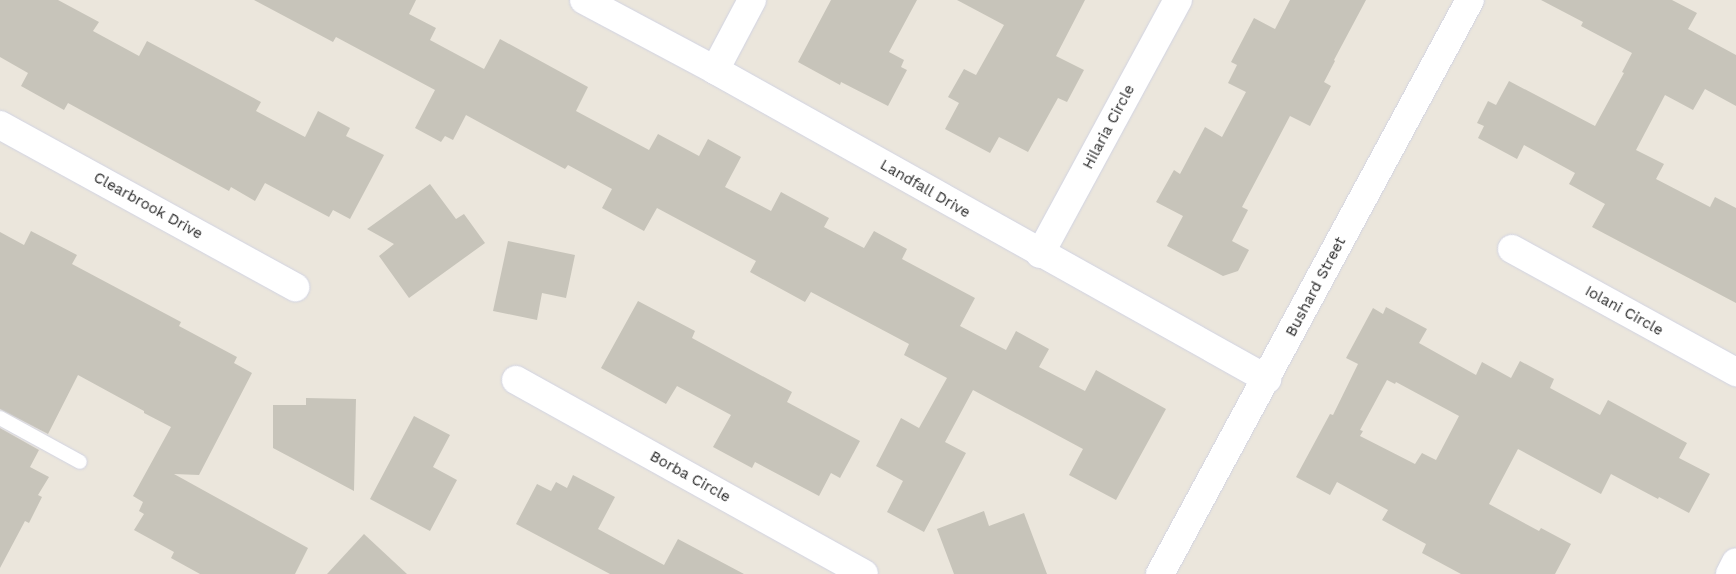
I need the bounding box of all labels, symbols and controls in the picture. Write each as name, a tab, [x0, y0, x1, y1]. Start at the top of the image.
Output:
street label: Hilaria Circle	[1079, 81, 1139, 173]
street label: Landfall Drive	[876, 156, 974, 222]
street label: Clearbrook Drive	[90, 168, 206, 244]
street label: Bushard Street	[1282, 234, 1350, 340]
street label: Iolani Circle	[1582, 282, 1666, 340]
street label: Borba Circle	[646, 447, 734, 507]

